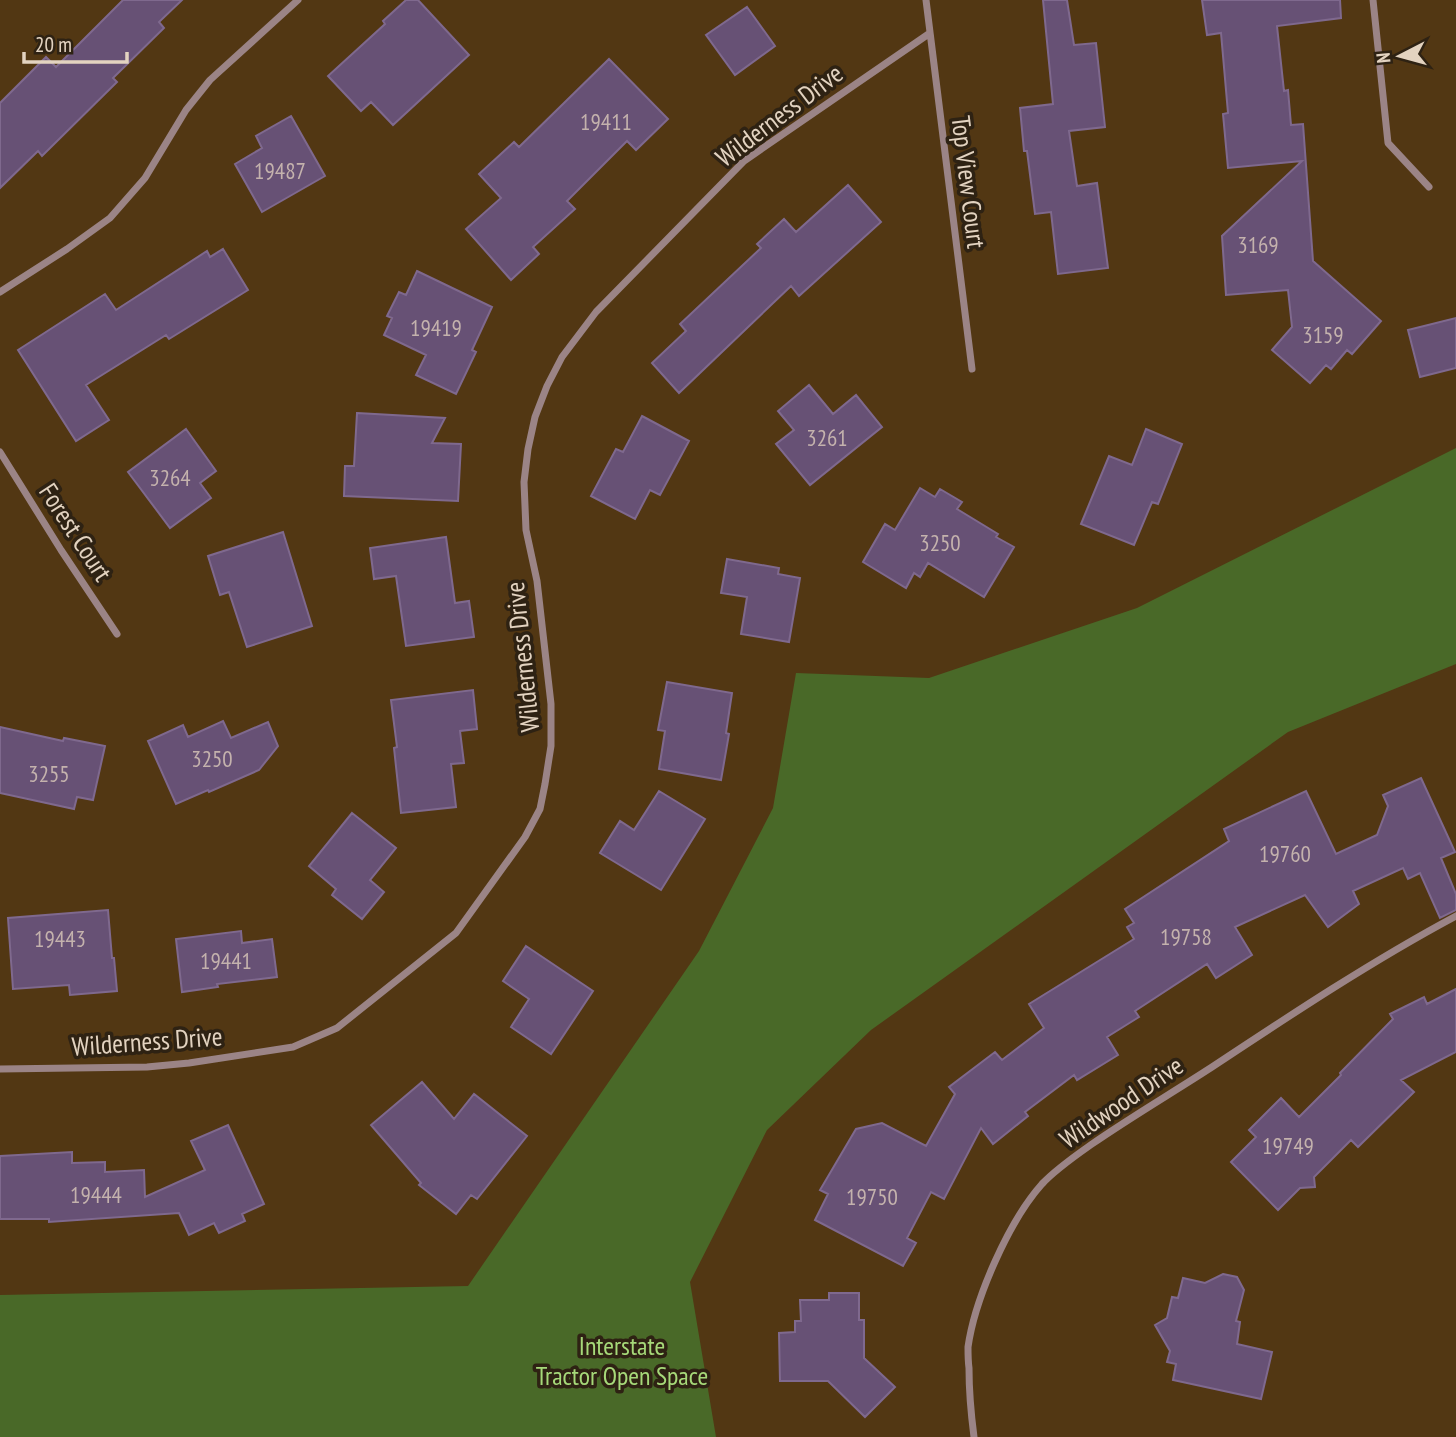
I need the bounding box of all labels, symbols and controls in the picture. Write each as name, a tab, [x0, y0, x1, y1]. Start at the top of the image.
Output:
scale bar	[24, 21, 128, 65]
north arrow	[1365, 21, 1435, 91]
text: 20 m	[35, 31, 72, 58]
text: N	[1371, 51, 1396, 64]
street label: Wilderness Drive	[709, 56, 849, 174]
house number: 19411	[580, 107, 632, 136]
street label: Top View Court	[944, 114, 994, 250]
house number: 19487	[254, 156, 306, 185]
house number: 3169	[1237, 230, 1279, 259]
house number: 19419	[410, 313, 462, 342]
house number: 3159	[1302, 320, 1344, 349]
house number: 3261	[806, 423, 848, 452]
house number: 3264	[149, 463, 191, 492]
street label: Forest Court	[32, 477, 120, 587]
house number: 3250	[919, 528, 961, 557]
street label: Wilderness Drive	[498, 580, 546, 734]
house number: 3250	[191, 744, 233, 773]
house number: 3255	[28, 759, 70, 788]
house number: 19760	[1259, 839, 1311, 868]
house number: 19758	[1160, 922, 1212, 951]
house number: 19443	[34, 924, 86, 953]
house number: 19441	[200, 946, 252, 975]
street label: Wilderness Drive	[71, 1019, 223, 1063]
street label: Wildwood Drive	[1053, 1049, 1189, 1155]
house number: 19749	[1262, 1131, 1314, 1160]
house number: 19444	[70, 1180, 122, 1209]
house number: 19750	[846, 1182, 898, 1211]
park label: Interstate Tractor Open Space	[536, 1329, 708, 1392]

